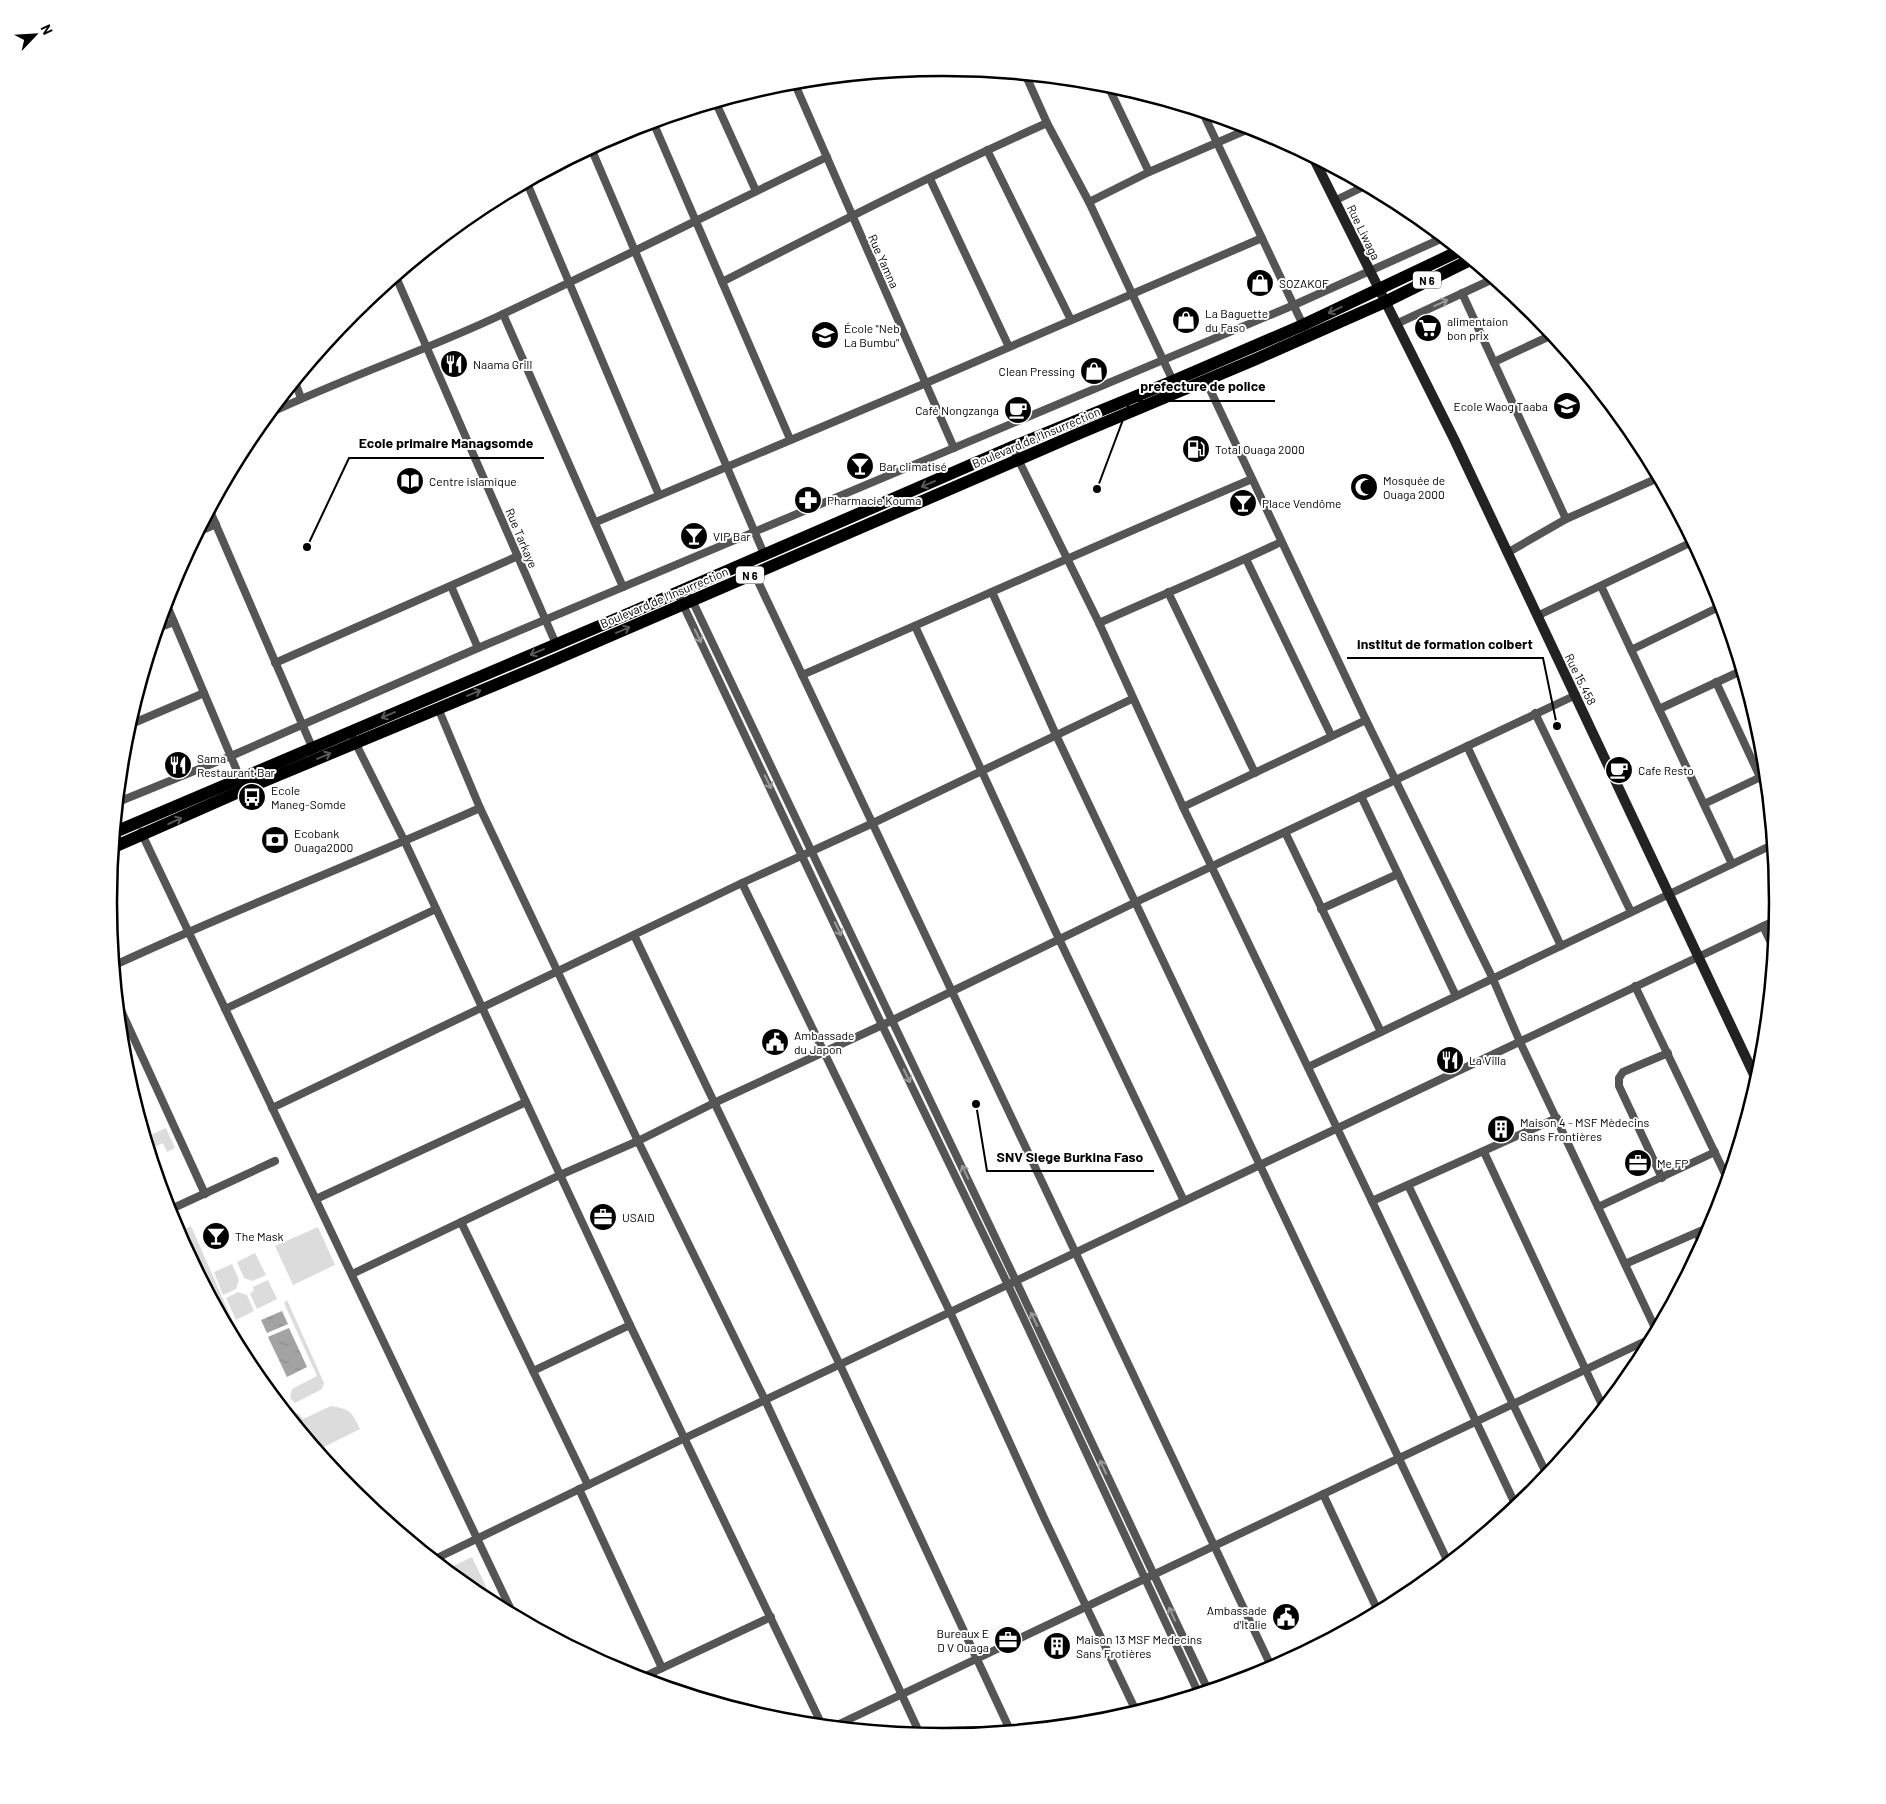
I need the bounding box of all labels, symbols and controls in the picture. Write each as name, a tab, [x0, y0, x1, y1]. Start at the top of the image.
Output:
north arrow	[10, 10, 60, 60]
text: N	[38, 21, 57, 37]
street label: Rue Liwaga	[1345, 202, 1383, 262]
street label: Rue Yamna	[866, 232, 902, 290]
shop icon: SOZAKOF	[1245, 268, 1275, 298]
road number: N 6	[1413, 272, 1441, 288]
place label: SOZAKOF	[1279, 276, 1329, 290]
one-way arrow	[1433, 298, 1448, 308]
shop icon: La Baguette du Faso	[1171, 305, 1201, 335]
place label: La Baguette du Faso	[1205, 306, 1268, 334]
one-way arrow	[1328, 306, 1343, 316]
supermarket icon: alimentaion bon prix	[1413, 313, 1443, 343]
place label: alimentaion bon prix	[1447, 314, 1508, 342]
school or university icon: École "Neb La Bumbu"	[810, 320, 840, 350]
place label: École "Neb La Bumbu"	[844, 321, 900, 349]
restaurant icon: Naama Grill	[439, 349, 469, 379]
shop icon: Clean Pressing	[1079, 356, 1109, 386]
place label: Naama Grill	[473, 357, 532, 371]
place label: Clean Pressing	[999, 364, 1075, 378]
callout: prefecture de police	[1130, 372, 1275, 401]
text: prefecture de police	[1140, 377, 1266, 394]
school or university icon: Ecole Waog Taaba	[1552, 391, 1582, 421]
cafe icon: Café Nongzanga	[1003, 395, 1033, 425]
place label: Ecole Waog Taaba	[1453, 399, 1548, 413]
place label: Café Nongzanga	[915, 403, 999, 417]
street label: Boulevard de l'Insurrection	[970, 404, 1102, 470]
callout: Ecole primaire Managsomde	[349, 429, 544, 458]
text: Ecole primaire Managsomde	[359, 434, 534, 451]
fuel station icon: Total Ouaga 2000	[1181, 434, 1211, 464]
place label: Total Ouaga 2000	[1215, 442, 1305, 456]
bar icon: Bar climatisé	[845, 451, 875, 481]
place label: Bar climatisé	[879, 459, 947, 473]
library icon: Centre islamique	[395, 466, 425, 496]
mosque icon: Mosquée de Ouaga 2000	[1349, 472, 1379, 502]
place label: Mosquée de Ouaga 2000	[1383, 473, 1445, 501]
place label: Centre islamique	[429, 474, 517, 488]
one-way arrow	[921, 479, 936, 489]
pharmacy icon: Pharmacie Kouma	[793, 485, 823, 515]
bar icon: Place Vendôme	[1228, 488, 1258, 518]
place label: Pharmacie Kouma	[827, 493, 921, 507]
place label: Place Vendôme	[1262, 496, 1341, 510]
street label: Rue Tarkaye	[503, 506, 541, 570]
bar icon: VIP Bar	[679, 521, 709, 551]
place label: VIP Bar	[713, 529, 751, 543]
street label: Boulevard de l'Insurrection	[598, 564, 730, 630]
road number: N 6	[736, 566, 764, 584]
one-way arrow	[615, 624, 630, 634]
one-way arrow	[694, 628, 703, 643]
callout: institut de formation colbert	[1347, 629, 1543, 658]
text: institut de formation colbert	[1357, 635, 1533, 652]
one-way arrow	[530, 648, 545, 657]
street label: Rue 15.458	[1563, 651, 1599, 707]
one-way arrow	[466, 688, 481, 698]
one-way arrow	[381, 711, 396, 721]
restaurant icon: Sama Restaurant Bar	[163, 750, 193, 780]
place label: Sama Restaurant Bar	[197, 751, 276, 779]
one-way arrow	[316, 751, 331, 761]
cafe icon: Cafe Resto	[1604, 755, 1634, 785]
place label: Cafe Resto	[1638, 763, 1694, 777]
one-way arrow	[764, 774, 773, 789]
bus stop icon: Ecole Maneg-Somde	[237, 782, 267, 812]
place label: Ecole Maneg-Somde	[271, 783, 346, 811]
one-way arrow	[167, 815, 182, 825]
bank icon: Ecobank Ouaga2000	[260, 825, 290, 855]
place label: Ecobank Ouaga2000	[294, 826, 353, 854]
one-way arrow	[833, 921, 843, 936]
public building icon: Ambassade du Japon	[760, 1027, 790, 1057]
place label: Ambassade du Japon	[794, 1028, 854, 1056]
restaurant icon: La Villa	[1435, 1045, 1465, 1075]
place label: La Villa	[1469, 1053, 1506, 1067]
one-way arrow	[903, 1068, 912, 1083]
building icon: Maison 4 - MSF Mèdecins Sans Frontières	[1486, 1114, 1516, 1144]
place label: Maison 4 - MSF Mèdecins Sans Frontières	[1520, 1115, 1650, 1143]
callout: SNV Siege Burkina Faso	[987, 1142, 1154, 1171]
text: SNV Siege Burkina Faso	[997, 1148, 1144, 1165]
office icon: Me FP	[1623, 1148, 1653, 1178]
place label: Me FP	[1657, 1156, 1688, 1170]
one-way arrow	[960, 1165, 970, 1180]
office icon: USAID	[588, 1202, 618, 1232]
place label: USAID	[622, 1210, 655, 1224]
bar icon: The Mask	[201, 1221, 231, 1251]
place label: The Mask	[235, 1229, 284, 1243]
one-way arrow	[1029, 1312, 1039, 1327]
one-way arrow	[1098, 1460, 1107, 1475]
public building icon: Ambassade d'Italie	[1271, 1602, 1301, 1632]
place label: Ambassade d'Italie	[1207, 1603, 1267, 1631]
one-way arrow	[1167, 1607, 1176, 1622]
office icon: Bureaux E D V Ouaga	[993, 1625, 1023, 1655]
place label: Bureaux E D V Ouaga	[937, 1626, 989, 1654]
building icon: Maison 13 MSF Medecins Sans Frotières	[1042, 1631, 1072, 1661]
place label: Maison 13 MSF Medecins Sans Frotières	[1076, 1632, 1202, 1660]

